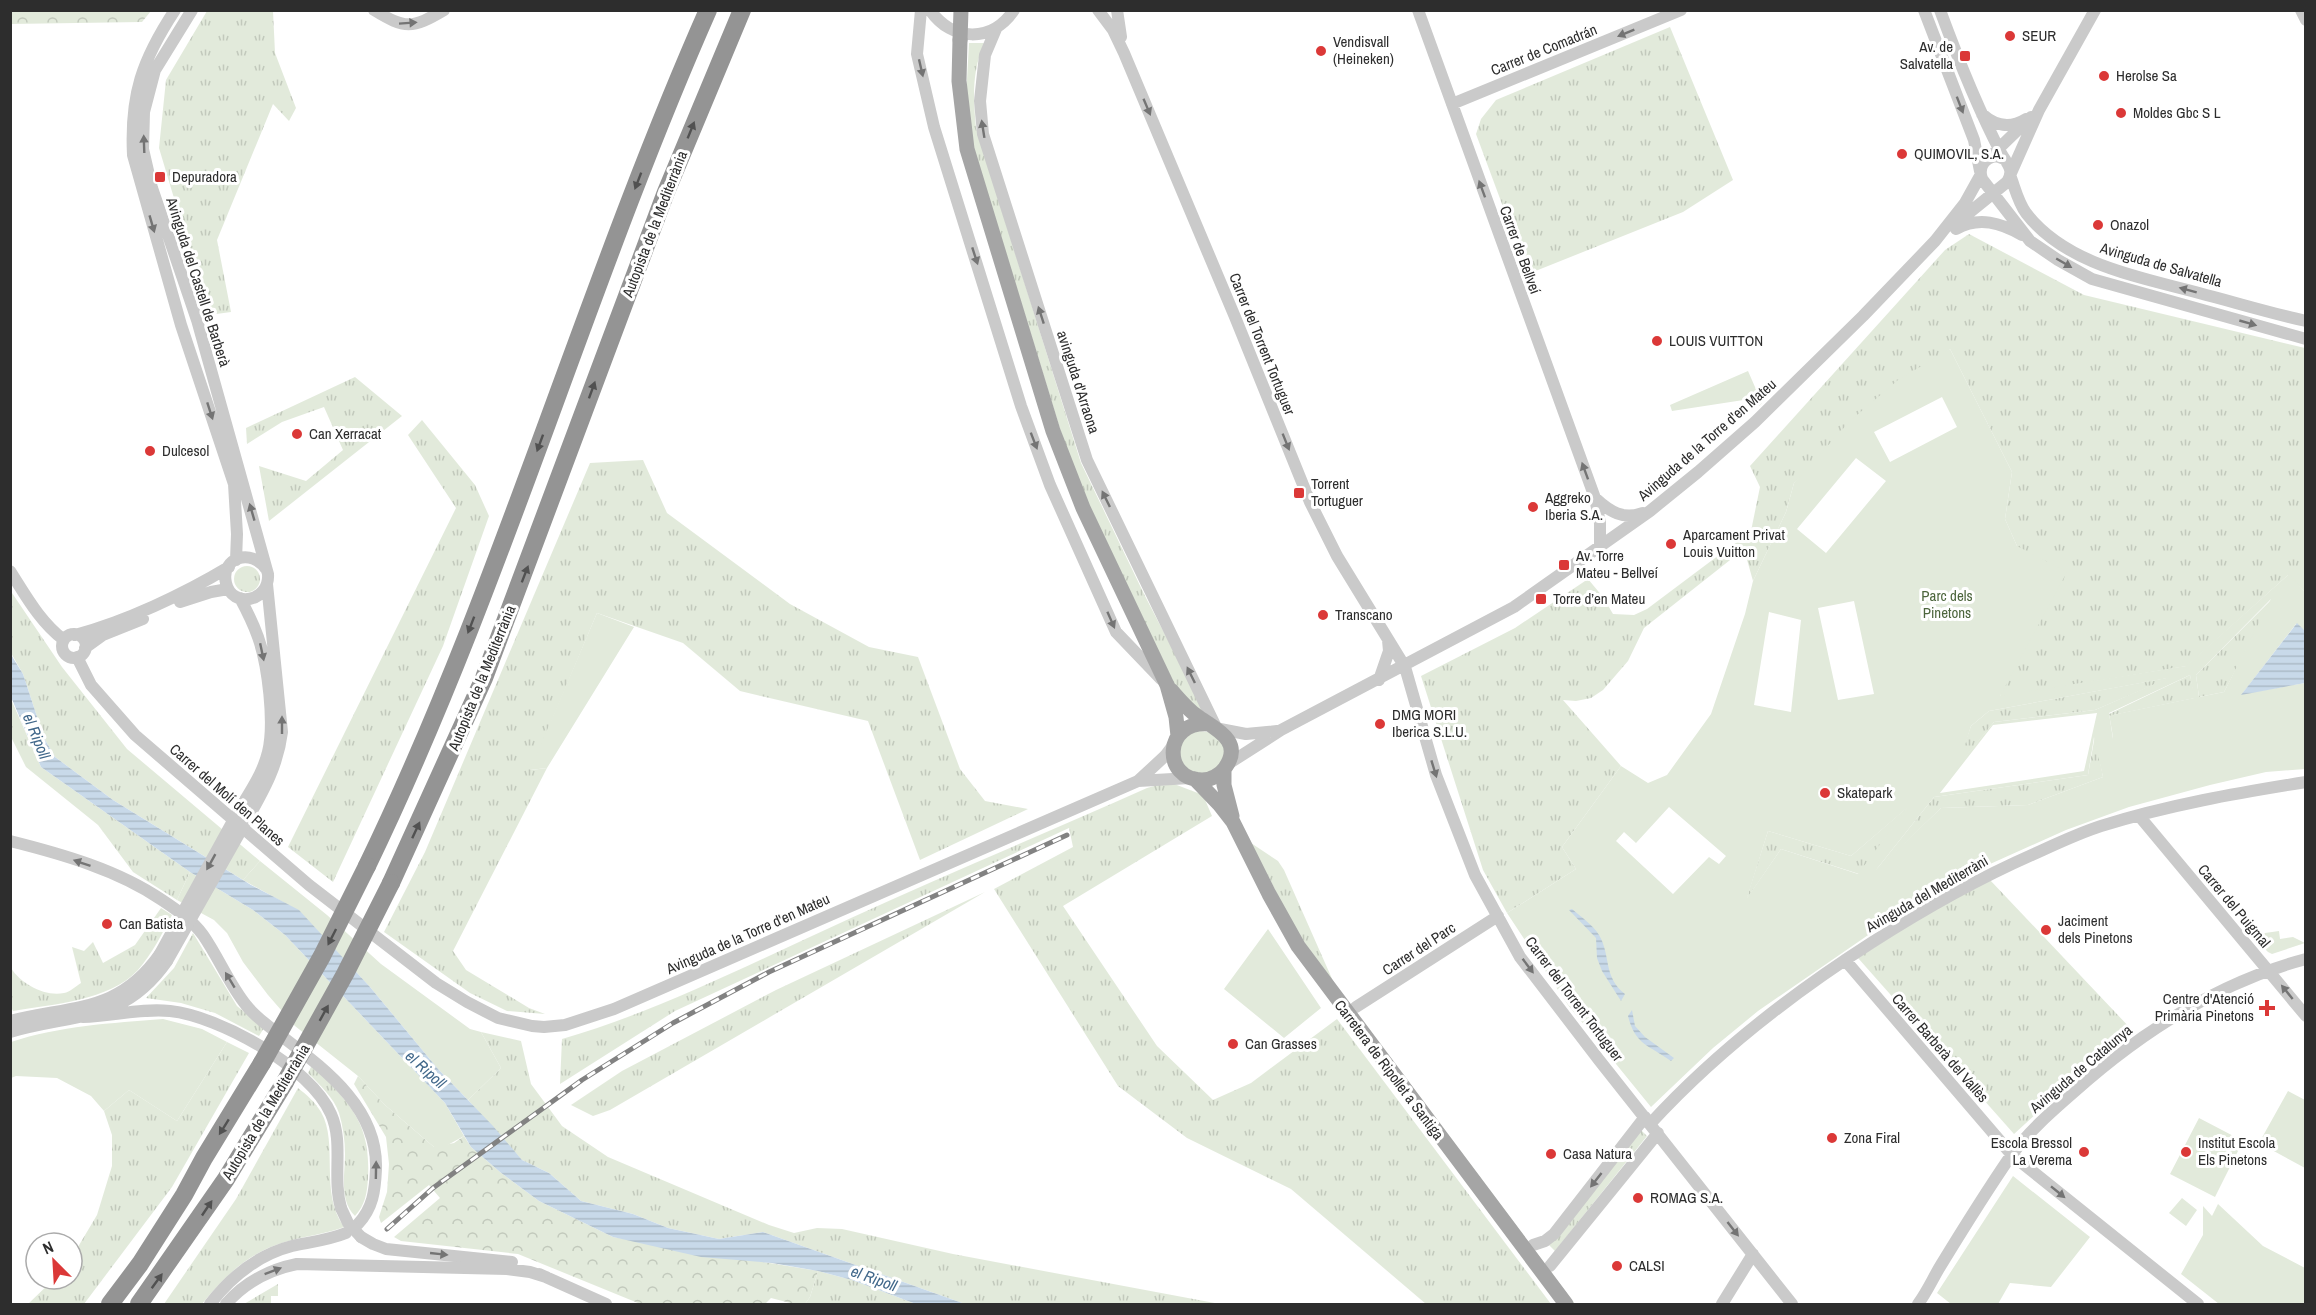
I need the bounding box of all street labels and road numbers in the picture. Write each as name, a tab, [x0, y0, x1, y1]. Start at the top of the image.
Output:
street label: Carrer de Comadrán	[1488, 19, 1600, 80]
street label: Autopista de la Mediterrània	[617, 147, 692, 301]
street label: Avinguda del Castell de Barberà	[161, 194, 236, 369]
street label: Carrer de Bellveí	[1495, 203, 1546, 297]
street label: Avinguda de Salvatella	[2097, 237, 2225, 292]
street label: Carrer del Torrent Tortuguer	[1224, 270, 1301, 418]
street label: avinguda d'Arraona	[1052, 328, 1105, 436]
street label: Avinguda de la Torre d'en Mateu	[1632, 374, 1780, 506]
street label: Autopista de la Mediterrània	[442, 602, 520, 755]
street label: Carrer del Molí den Planes	[165, 739, 289, 851]
street label: Avinguda del Mediterràni	[1861, 850, 1992, 938]
street label: Carrer del Puigmal	[2193, 859, 2276, 952]
street label: Avinguda de la Torre d'en Mateu	[662, 888, 833, 980]
street label: Carrer del Parc	[1378, 917, 1459, 980]
street label: Carrer del Torrent Tortuguer	[1520, 932, 1628, 1065]
street label: Carrer Barberà del Vallès	[1887, 989, 1994, 1107]
street label: Carretera de Ripollet a Santiga	[1330, 995, 1449, 1144]
street label: Avinguda de Catalunya	[2024, 1019, 2136, 1118]
street label: Autopista de la Mediterrània	[216, 1040, 315, 1185]

